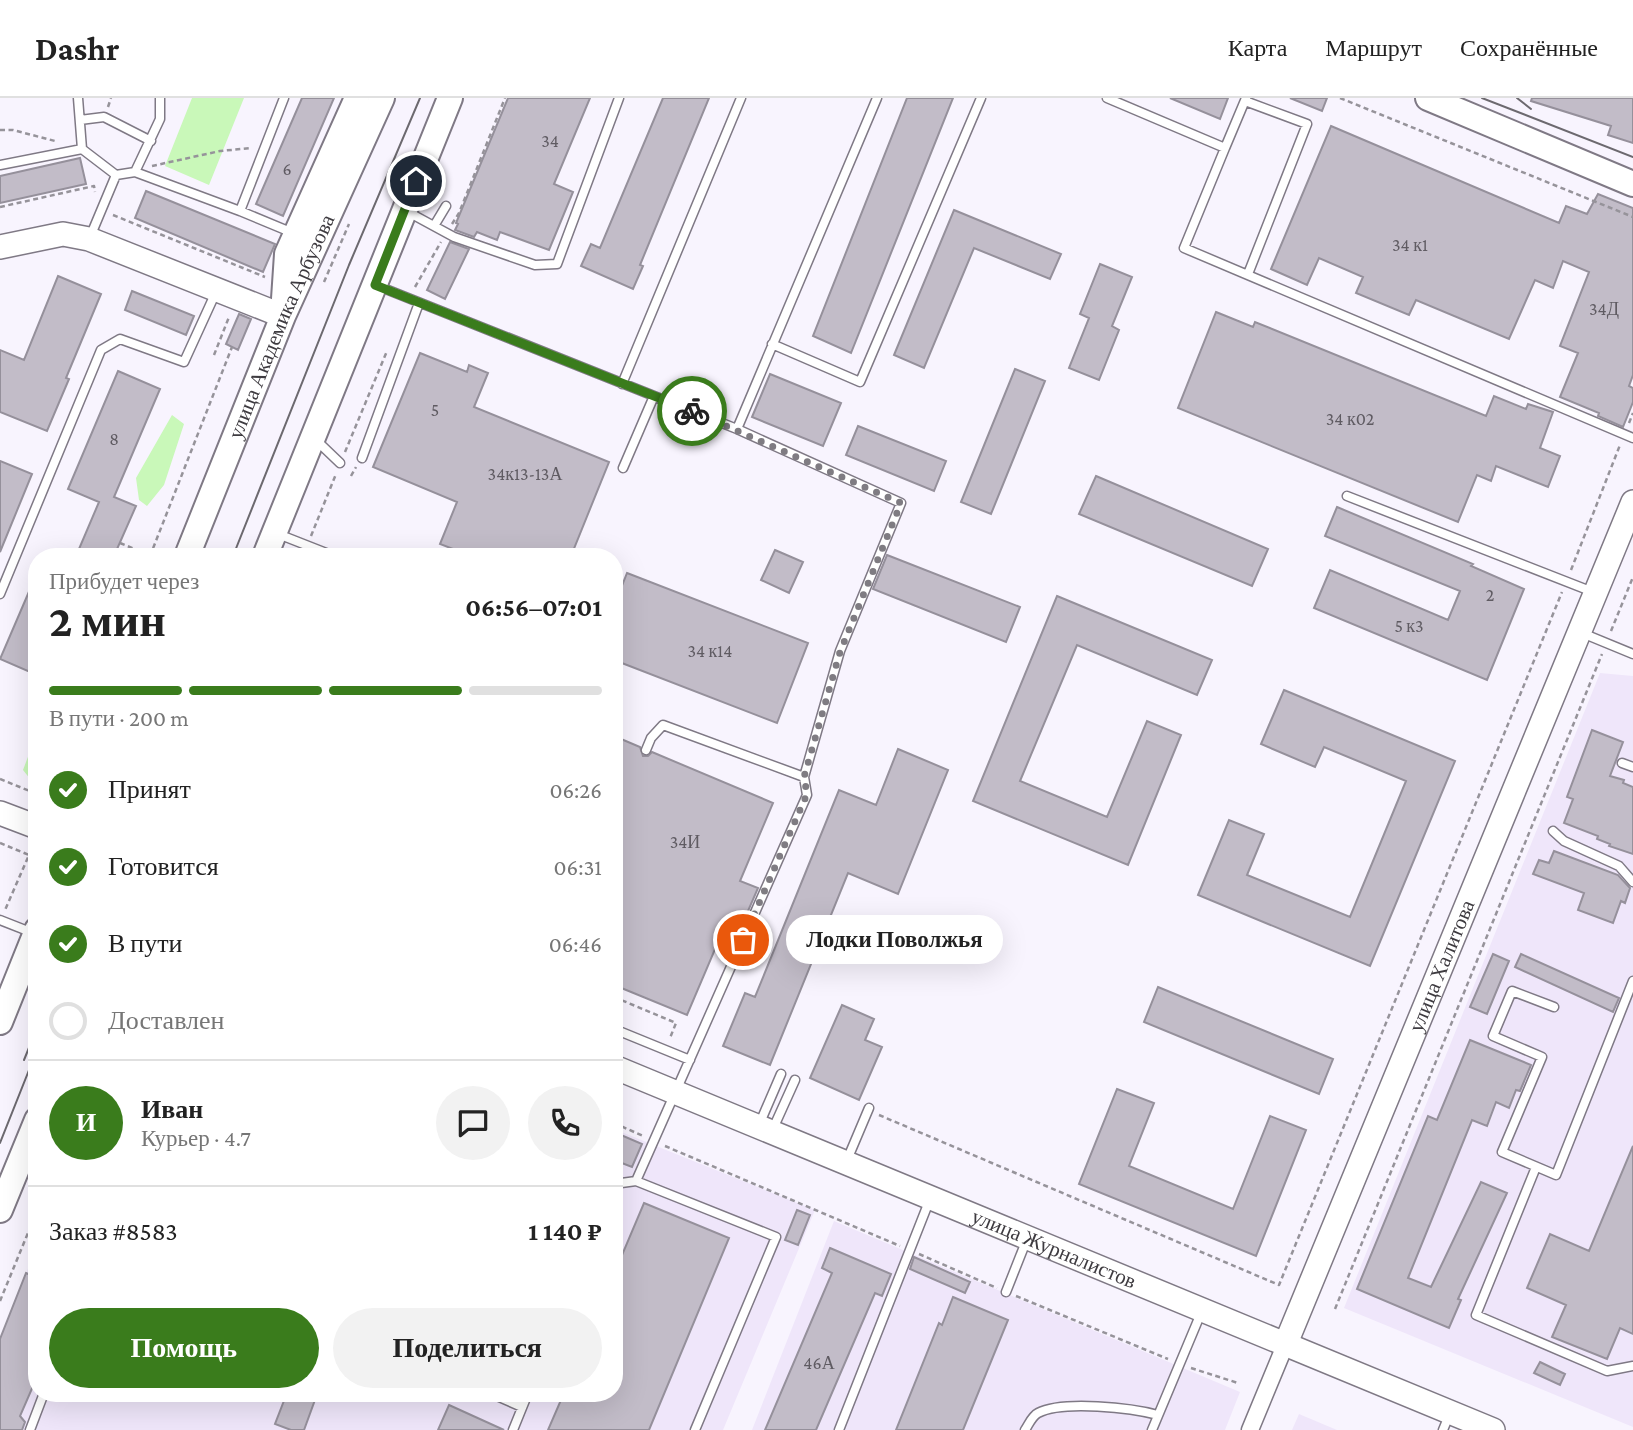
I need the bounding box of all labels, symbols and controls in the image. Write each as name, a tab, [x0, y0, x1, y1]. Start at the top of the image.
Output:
text: Dashr	[35, 30, 119, 67]
text: Карта	[1228, 34, 1287, 61]
text: Маршрут	[1325, 34, 1422, 61]
text: Сохранённые	[1460, 34, 1598, 61]
house number: 34	[541, 131, 559, 151]
pin	[386, 151, 446, 211]
house number: 6	[282, 159, 292, 179]
icon: home	[397, 162, 435, 200]
street label: улица Академика Арбузова	[223, 210, 340, 442]
house number: 34 к1	[1392, 235, 1428, 255]
house number: 34Д	[1589, 299, 1619, 319]
courier	[657, 376, 727, 446]
icon: bike	[673, 392, 711, 430]
house number: 5	[431, 400, 439, 420]
house number: 34 к02	[1326, 409, 1374, 429]
house number: 8	[109, 429, 119, 449]
house number: 34к13-13А	[488, 464, 562, 484]
text: Прибудет через	[49, 568, 199, 594]
house number: 2	[1486, 585, 1494, 605]
text: 06:56–07:01	[465, 593, 602, 622]
text: 2 мин	[49, 595, 166, 646]
house number: 5 к3	[1394, 616, 1424, 636]
house number: 34 к14	[687, 641, 733, 661]
text: В пути · 200 m	[49, 705, 189, 731]
icon: check	[49, 771, 87, 809]
text: Принят	[108, 775, 191, 804]
text: 06:26	[549, 777, 602, 803]
house number: 34И	[670, 832, 700, 852]
icon: check	[49, 848, 87, 886]
text: Готовится	[108, 852, 219, 881]
text: 06:31	[554, 854, 602, 880]
street label: улица Халитова	[1404, 896, 1480, 1035]
pin	[713, 910, 773, 970]
callout: Лодки Поволжья	[785, 916, 1002, 964]
icon: bag	[724, 921, 762, 959]
icon: check	[49, 925, 87, 963]
text: Лодки Поволжья	[806, 926, 983, 952]
text: В пути	[108, 929, 182, 958]
text: 06:46	[549, 931, 602, 957]
text: Доставлен	[108, 1006, 225, 1035]
button: chat	[436, 1086, 510, 1160]
button: phone	[528, 1086, 602, 1160]
text: Иван	[141, 1095, 203, 1124]
text: И	[76, 1108, 96, 1137]
text: Курьер · 4.7	[141, 1125, 251, 1151]
street label: улица Журналистов	[968, 1204, 1140, 1293]
text: Заказ #8583	[49, 1217, 178, 1246]
text: 1 140 ₽	[528, 1217, 602, 1246]
button: Помощь	[49, 1308, 319, 1388]
button: Поделиться	[333, 1308, 602, 1388]
house number: 46А	[803, 1353, 835, 1373]

